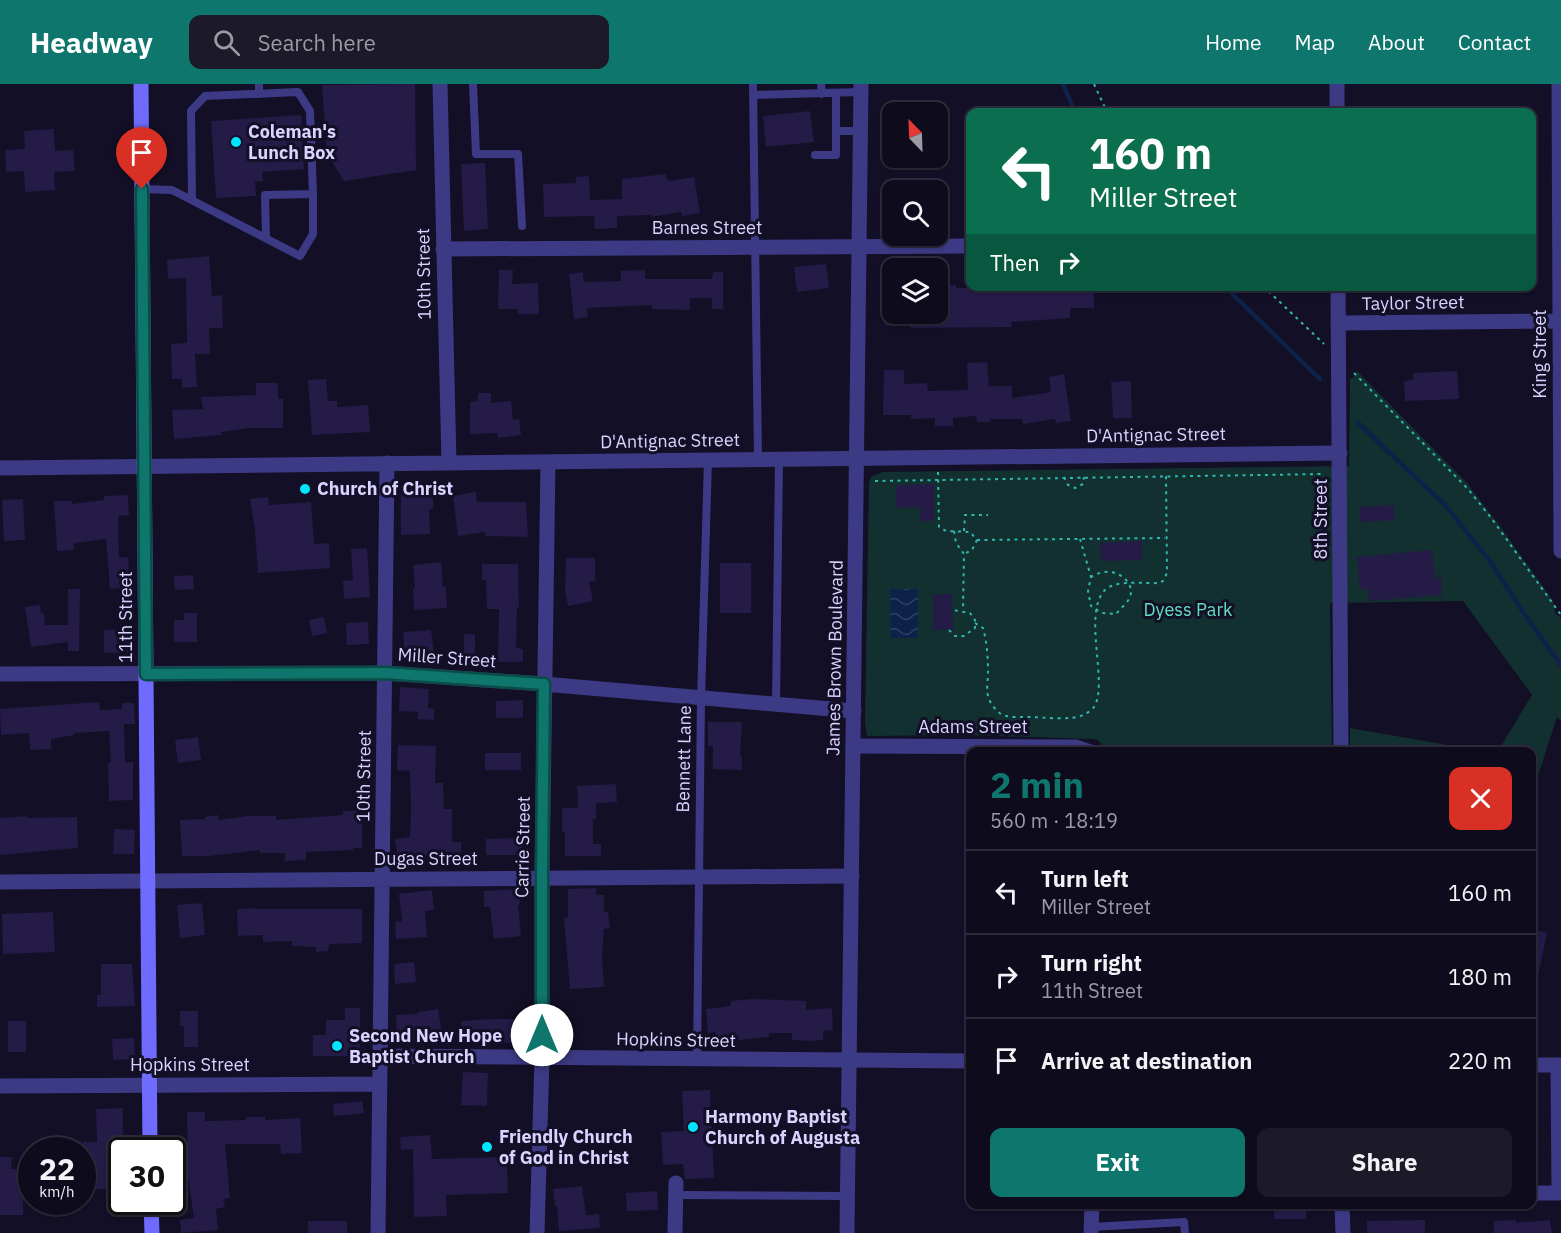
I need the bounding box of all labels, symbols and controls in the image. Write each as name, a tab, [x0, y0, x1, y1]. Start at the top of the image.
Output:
search box	[189, 15, 609, 69]
text: Headway	[30, 24, 153, 61]
icon: search	[210, 26, 243, 59]
text: Search here	[258, 28, 376, 57]
text: Home	[1205, 28, 1262, 56]
text: Map	[1295, 28, 1335, 56]
text: About	[1368, 28, 1425, 56]
text: Contact	[1458, 28, 1531, 56]
north arrow	[882, 102, 948, 168]
map controls	[882, 102, 948, 324]
place label: Coleman's Lunch Box	[248, 120, 336, 164]
text: 160 m	[1089, 126, 1212, 181]
pin	[116, 127, 167, 189]
icon: left	[990, 132, 1068, 210]
marker: Coleman's Lunch Box	[229, 135, 243, 149]
icon: arrive	[125, 136, 158, 169]
text: Miller Street	[1089, 179, 1237, 214]
button: search	[882, 180, 948, 246]
street label: Barnes Street	[652, 216, 762, 239]
street label: 10th Street	[411, 228, 436, 320]
icon: right	[1052, 246, 1085, 279]
text: Then	[990, 248, 1040, 277]
button: layers	[882, 258, 948, 324]
street label: Taylor Street	[1361, 290, 1465, 315]
street label: King Street	[1528, 309, 1551, 399]
street label: D'Antignac Street	[1086, 422, 1226, 447]
street label: D'Antignac Street	[600, 428, 740, 453]
place label: Church of Christ	[317, 477, 453, 500]
street label: 8th Street	[1309, 479, 1332, 559]
marker: Church of Christ	[298, 482, 312, 496]
street label: James Brown Boulevard	[821, 560, 848, 756]
street label: 11th Street	[114, 571, 137, 663]
park label: Dyess Park	[1144, 598, 1233, 621]
street label: Miller Street	[397, 643, 497, 672]
street label: Bennett Lane	[671, 705, 696, 813]
street label: Adams Street	[918, 715, 1028, 738]
street label: 10th Street	[351, 730, 376, 822]
text: 2 min	[990, 761, 1084, 808]
button: close	[1449, 767, 1512, 830]
street label: Carrie Street	[510, 796, 535, 898]
text: 560 m · 18:19	[990, 807, 1118, 834]
street label: Dugas Street	[374, 847, 478, 870]
text: Turn left	[1041, 864, 1129, 893]
icon: left	[990, 876, 1023, 909]
text: 160 m	[1448, 878, 1512, 907]
text: Miller Street	[1041, 893, 1151, 920]
text: Turn right	[1041, 948, 1142, 977]
icon: right	[990, 960, 1023, 993]
text: 180 m	[1448, 962, 1512, 991]
text: 11th Street	[1041, 977, 1143, 1004]
position arrow	[510, 1003, 574, 1067]
place label: Second New Hope Baptist Church	[349, 1024, 502, 1068]
street label: Hopkins Street	[616, 1027, 736, 1052]
marker: Second New Hope Baptist Church	[330, 1039, 344, 1053]
icon: arrive	[990, 1044, 1023, 1077]
text: Arrive at destination	[1041, 1046, 1252, 1075]
text: 220 m	[1448, 1046, 1512, 1075]
street label: Hopkins Street	[130, 1053, 250, 1076]
place label: Harmony Baptist Church of Augusta	[705, 1105, 860, 1149]
marker: Harmony Baptist Church of Augusta	[686, 1120, 700, 1134]
place label: Friendly Church of God in Christ	[499, 1125, 633, 1169]
button: Exit	[990, 1128, 1245, 1197]
button: Share	[1257, 1128, 1512, 1197]
speed limit sign: 30	[108, 1137, 186, 1215]
marker: Friendly Church of God in Christ	[480, 1140, 494, 1154]
text: 22	[39, 1149, 75, 1188]
text: km/h	[39, 1182, 75, 1201]

